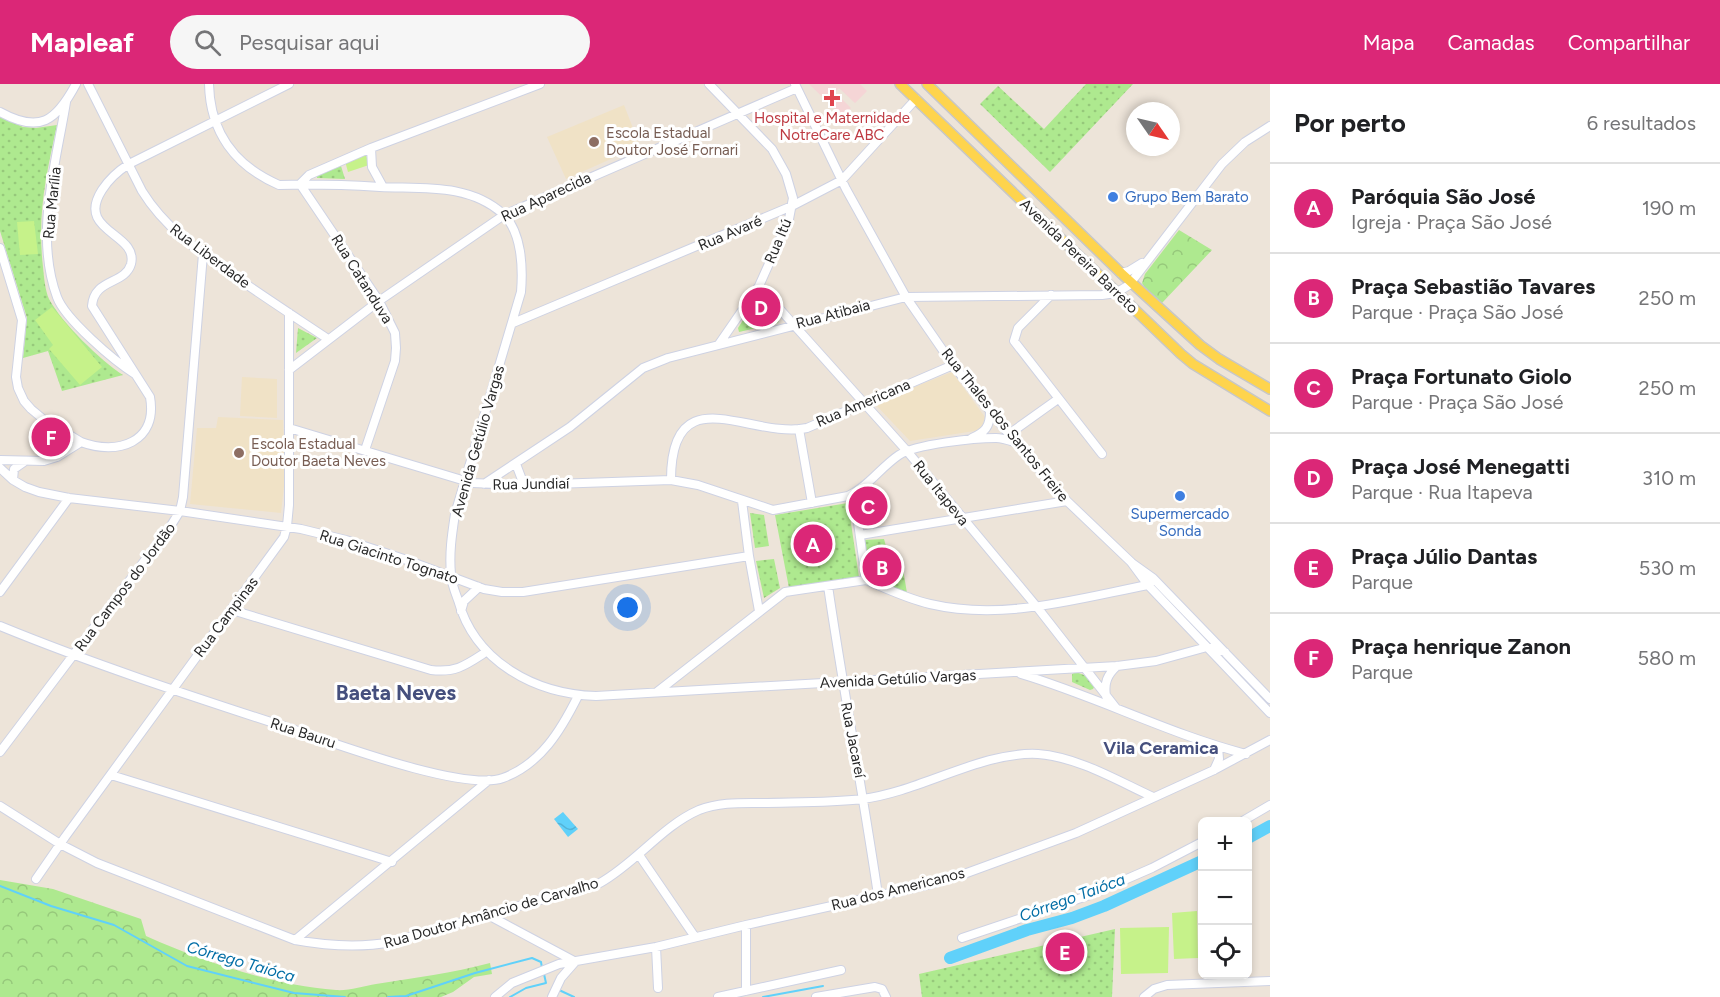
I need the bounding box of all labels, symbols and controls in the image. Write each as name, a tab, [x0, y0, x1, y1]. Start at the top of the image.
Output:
search box	[170, 15, 590, 69]
text: Mapleaf	[30, 25, 134, 59]
icon: search	[191, 26, 224, 59]
text: Pesquisar aqui	[239, 29, 380, 56]
text: Mapa	[1363, 30, 1414, 55]
text: Camadas	[1447, 30, 1535, 55]
text: Compartilhar	[1568, 30, 1690, 55]
marker: Hospital e Maternidade NotreCare ABC	[823, 89, 841, 107]
north arrow	[1126, 102, 1180, 156]
text: Por perto	[1294, 107, 1406, 139]
place label: Hospital e Maternidade NotreCare ABC	[754, 109, 910, 144]
text: 6 resultados	[1587, 111, 1696, 135]
place label: Escola Estadual Doutor José Fornari	[606, 124, 738, 159]
marker: Escola Estadual Doutor José Fornari	[587, 135, 601, 149]
street label: Rua Marília	[39, 166, 65, 240]
street label: Rua Aparecida	[498, 168, 594, 226]
text: Paróquia São José	[1351, 183, 1536, 210]
place label: Grupo Bem Barato	[1125, 188, 1249, 206]
marker: Grupo Bem Barato	[1106, 190, 1120, 204]
street label: Avenida Pereira Barreto	[1016, 195, 1142, 317]
text: A	[1306, 196, 1321, 220]
text: 190 m	[1642, 196, 1696, 220]
text: Igreja · Praça São José	[1351, 210, 1552, 234]
street label: Rua Avaré	[695, 211, 765, 255]
street label: Rua Itú	[760, 216, 796, 266]
street label: Rua Liberdade	[166, 220, 254, 292]
street label: Rua Catanduva	[327, 231, 397, 327]
text: Praça Sebastião Tavares	[1351, 273, 1595, 300]
pin: D	[742, 284, 780, 330]
text: B	[1307, 286, 1320, 310]
text: 250 m	[1639, 286, 1696, 310]
street label: Rua Atibaia	[794, 295, 872, 333]
text: Parque · Praça São José	[1351, 300, 1564, 324]
street label: Rua Thales dos Santos Freire	[938, 345, 1072, 505]
street label: Avenida Getúlio Vargas	[448, 363, 508, 519]
text: Praça Fortunato Giolo	[1351, 363, 1572, 390]
street label: Rua Americana	[813, 375, 913, 431]
text: C	[1306, 376, 1321, 400]
text: 250 m	[1639, 376, 1696, 400]
text: Parque · Praça São José	[1351, 390, 1564, 414]
pin: F	[32, 414, 70, 460]
place label: Escola Estadual Doutor Baeta Neves	[251, 435, 386, 470]
marker: Escola Estadual Doutor Baeta Neves	[232, 446, 246, 460]
text: Praça José Menegatti	[1351, 453, 1570, 480]
street label: Rua Itapeva	[909, 457, 973, 529]
text: D	[1307, 466, 1321, 490]
text: 310 m	[1642, 466, 1696, 490]
street label: Rua Jundiaí	[492, 474, 571, 494]
text: Parque · Rua Itapeva	[1351, 480, 1533, 504]
pin: C	[848, 484, 888, 528]
marker: Supermercado Sonda	[1173, 489, 1187, 503]
place label: Supermercado Sonda	[1131, 505, 1230, 540]
street label: Rua Campos do Jordão	[71, 519, 179, 655]
pin: A	[794, 522, 832, 566]
street label: Rua Giacinto Tognato	[317, 526, 461, 588]
text: Praça Júlio Dantas	[1351, 543, 1537, 570]
pin: B	[862, 544, 902, 590]
text: E	[1308, 556, 1319, 580]
text: 530 m	[1639, 556, 1696, 580]
text: Parque	[1351, 570, 1413, 594]
street label: Rua Campinas	[190, 573, 262, 661]
your location	[613, 593, 642, 622]
text: Praça henrique Zanon	[1351, 633, 1571, 660]
text: F	[1308, 646, 1319, 670]
text: 580 m	[1637, 646, 1696, 670]
text: Parque	[1351, 660, 1413, 684]
street label: Avenida Getúlio Vargas	[819, 666, 977, 692]
district label: Baeta Neves	[336, 680, 456, 705]
street label: Rua Jacareí	[837, 700, 869, 781]
street label: Rua Bauru	[268, 714, 338, 752]
district label: Vila Ceramica	[1103, 737, 1219, 759]
map controls	[1198, 817, 1252, 979]
button: +	[1198, 817, 1252, 871]
street label: Rua dos Americanos	[829, 864, 967, 914]
water label: Córrego Taióca	[1017, 869, 1128, 925]
button: −	[1198, 871, 1252, 925]
street label: Rua Doutor Amâncio de Carvalho	[382, 874, 601, 952]
button: locate	[1198, 925, 1252, 979]
pin: E	[1046, 930, 1084, 974]
water label: Córrego Taióca	[185, 937, 297, 986]

